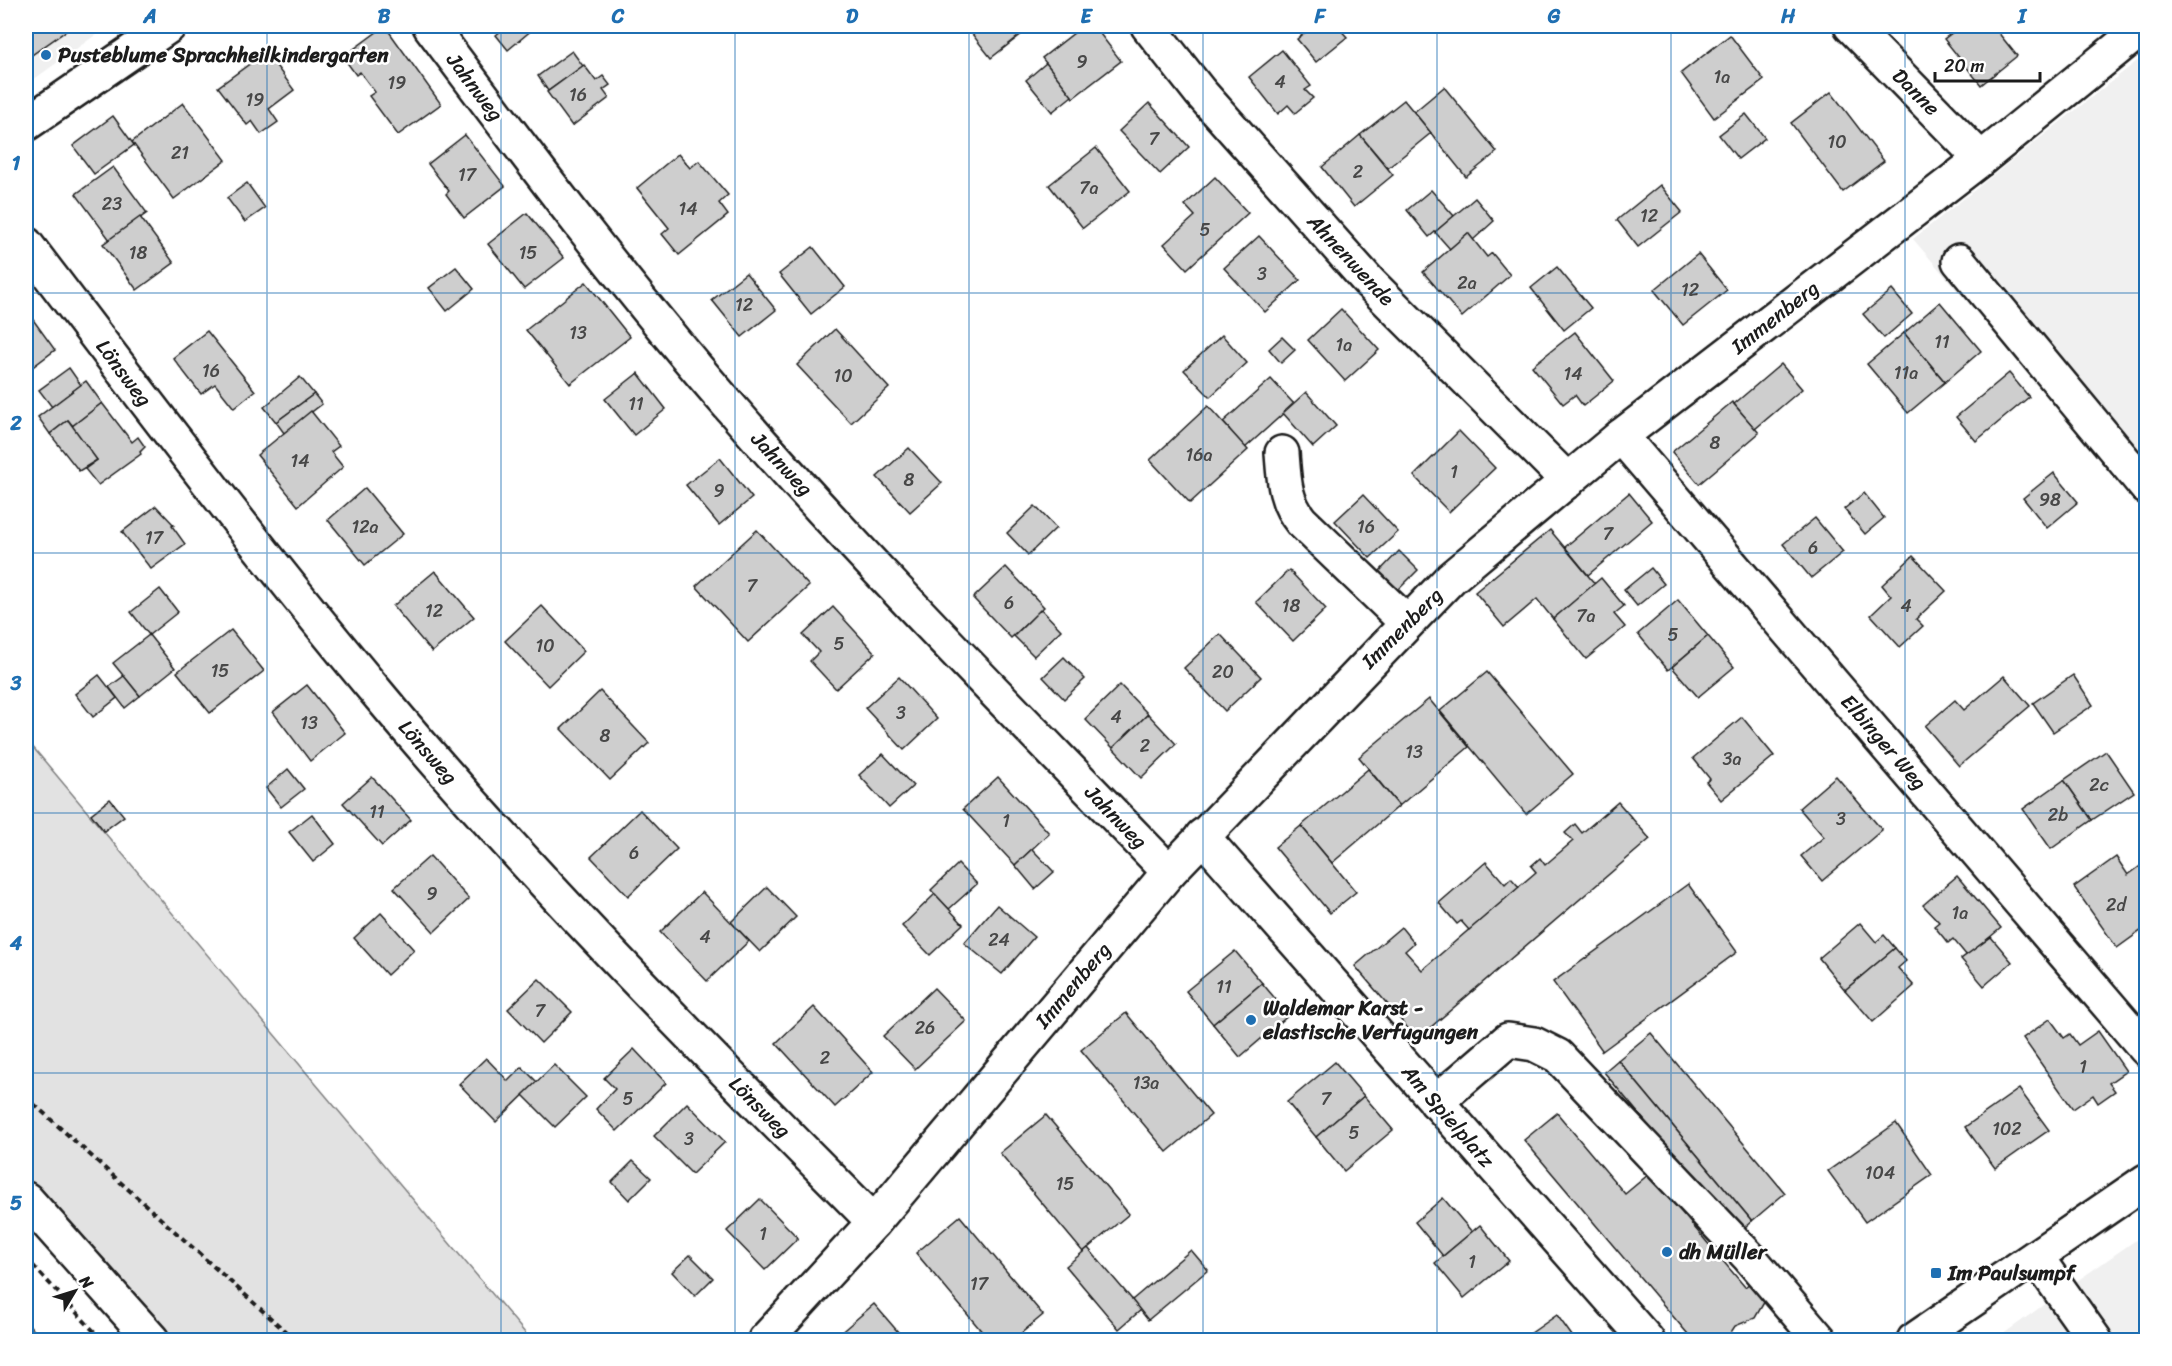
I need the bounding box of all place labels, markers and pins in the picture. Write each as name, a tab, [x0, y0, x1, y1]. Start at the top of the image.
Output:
place label: Pusteblume Sprachheilkindergarten	[58, 36, 389, 74]
marker: Pusteblume Sprachheilkindergarten	[39, 48, 53, 62]
place label: Waldemar Karst - elastische Verfugungen	[1262, 989, 1479, 1051]
marker: Waldemar Karst - elastische Verfugungen	[1244, 1013, 1258, 1027]
place label: dh Müller	[1679, 1233, 1769, 1271]
marker: dh Müller	[1660, 1245, 1674, 1259]
place label: Im Paulsumpf	[1947, 1254, 2078, 1292]
marker: Im Paulsumpf	[1929, 1266, 1943, 1280]

